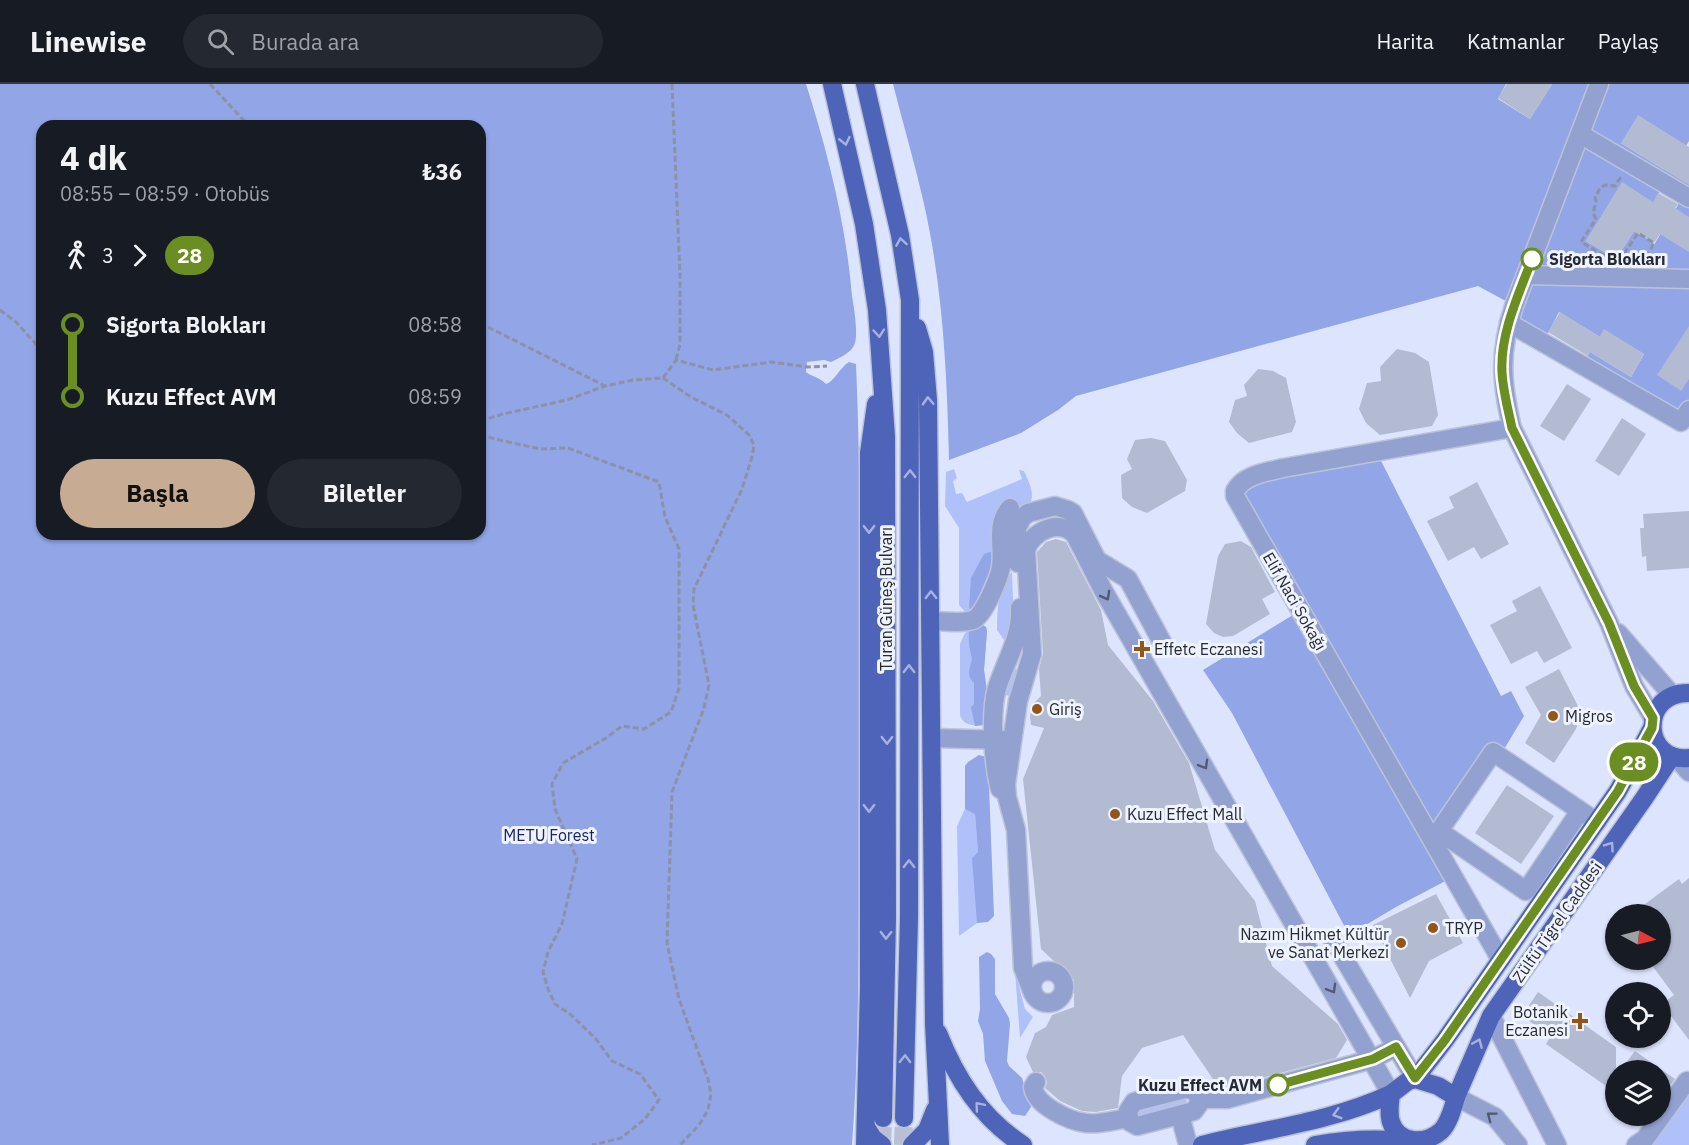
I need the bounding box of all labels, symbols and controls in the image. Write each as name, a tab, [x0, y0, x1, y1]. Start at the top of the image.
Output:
search box	[183, 14, 603, 68]
text: Linewise	[30, 23, 147, 60]
icon: search	[204, 25, 237, 58]
text: Burada ara	[252, 27, 359, 56]
text: Harita	[1376, 27, 1434, 55]
text: Katmanlar	[1467, 27, 1565, 55]
text: Paylaş	[1598, 27, 1659, 55]
text: 4 dk	[60, 136, 127, 179]
one-way arrow	[838, 136, 851, 146]
text: ₺36	[422, 157, 462, 186]
text: 08:55 – 08:59 · Otobüs	[60, 180, 270, 207]
one-way arrow	[896, 238, 908, 247]
icon: walk	[60, 239, 93, 272]
icon: forward	[123, 239, 156, 272]
text: 28	[177, 241, 202, 269]
text: 3	[102, 242, 114, 269]
marker: Sigorta Blokları	[1521, 248, 1543, 270]
place label: Sigorta Blokları	[1549, 249, 1666, 269]
text: Sigorta Blokları	[106, 310, 266, 339]
text: 08:58	[408, 311, 462, 338]
one-way arrow	[872, 328, 885, 337]
text: Kuzu Effect AVM	[106, 382, 276, 411]
text: 08:59	[408, 383, 462, 410]
one-way arrow	[921, 396, 934, 405]
button: Başla	[60, 459, 255, 528]
button: Biletler	[267, 459, 462, 528]
one-way arrow	[903, 470, 916, 479]
one-way arrow	[863, 525, 875, 534]
street label: Turan Güneş Bulvarı	[876, 527, 896, 671]
street label: Elif Naci Sokağı	[1259, 548, 1331, 654]
one-way arrow	[1099, 590, 1110, 600]
one-way arrow	[925, 591, 937, 600]
place label: Effetc Eczanesi	[1154, 639, 1263, 659]
marker: Effetc Eczanesi	[1135, 642, 1149, 656]
one-way arrow	[903, 665, 915, 674]
place label: Giriş	[1049, 699, 1082, 719]
marker: Giriş	[1030, 702, 1044, 716]
place label: Migros	[1565, 706, 1613, 726]
marker: Migros	[1546, 709, 1560, 723]
one-way arrow	[881, 736, 893, 745]
line badge: 28	[1607, 742, 1661, 782]
text: 28	[1621, 748, 1647, 776]
one-way arrow	[1196, 759, 1208, 769]
one-way arrow	[863, 804, 876, 813]
place label: Kuzu Effect Mall	[1127, 804, 1242, 824]
marker: Kuzu Effect Mall	[1108, 807, 1122, 821]
park label: METU Forest	[503, 825, 595, 845]
one-way arrow	[1603, 842, 1614, 853]
street label: Zülfü Tigrel Caddesi	[1508, 858, 1606, 986]
one-way arrow	[903, 860, 915, 869]
north arrow	[1605, 904, 1671, 970]
map controls	[1605, 904, 1671, 1126]
place label: TRYP	[1445, 918, 1483, 938]
marker: TRYP	[1426, 921, 1440, 935]
place label: Nazım Hikmet Kültür ve Sanat Merkezi	[1240, 924, 1389, 962]
one-way arrow	[880, 931, 892, 940]
marker: Nazım Hikmet Kültür ve Sanat Merkezi	[1394, 936, 1408, 950]
button: locate	[1605, 982, 1671, 1048]
one-way arrow	[1325, 983, 1337, 993]
place label: Botanik Eczanesi	[1505, 1002, 1569, 1040]
marker: Botanik Eczanesi	[1573, 1014, 1587, 1028]
one-way arrow	[1471, 1038, 1483, 1049]
one-way arrow	[899, 1055, 912, 1064]
button: layers	[1605, 1060, 1671, 1126]
marker: Kuzu Effect AVM	[1267, 1074, 1289, 1096]
place label: Kuzu Effect AVM	[1138, 1075, 1262, 1095]
one-way arrow	[976, 1102, 987, 1113]
one-way arrow	[1332, 1107, 1343, 1119]
one-way arrow	[1487, 1112, 1498, 1123]

